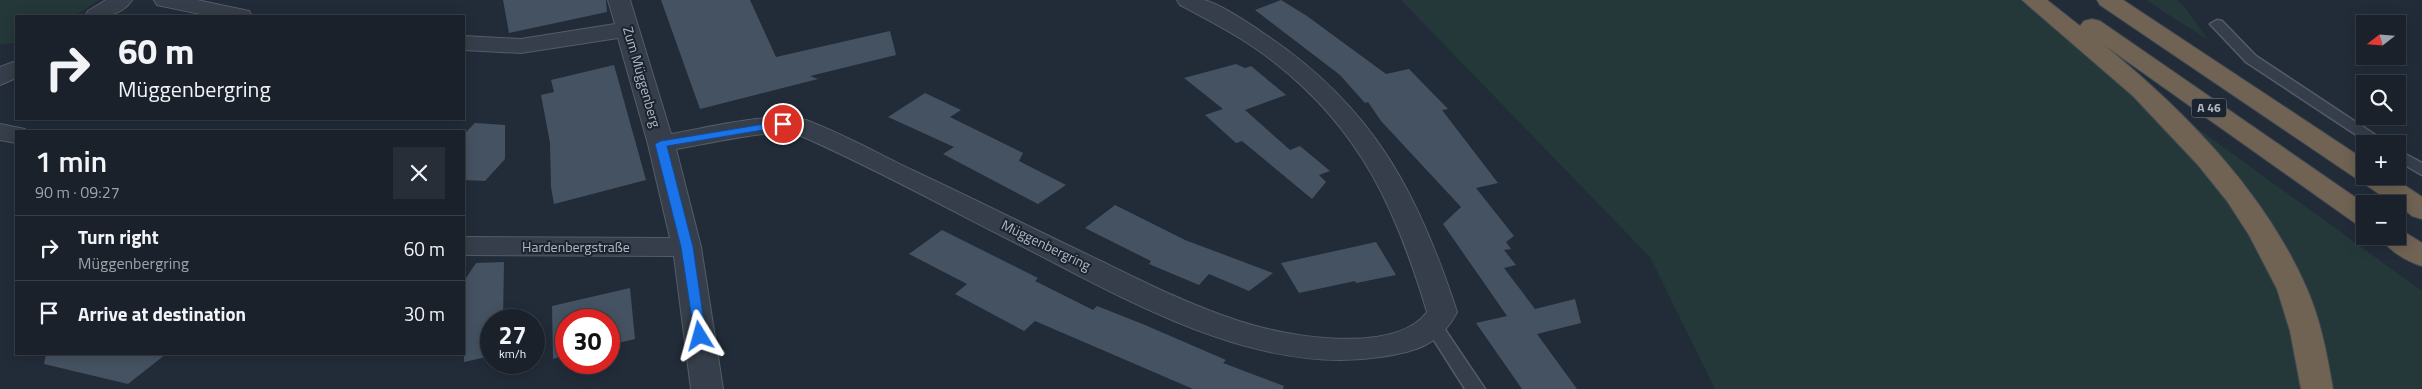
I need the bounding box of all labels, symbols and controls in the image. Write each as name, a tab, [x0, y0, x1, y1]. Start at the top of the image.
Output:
north arrow	[2356, 15, 2406, 65]
map controls	[2356, 15, 2406, 245]
text: 60 m	[118, 24, 194, 78]
street label: Zum Müggenberg	[618, 24, 667, 130]
icon: right	[35, 35, 100, 100]
text: Müggenbergring	[118, 72, 271, 106]
button: search	[2356, 75, 2406, 125]
road number: A 46	[2192, 99, 2226, 118]
pin	[762, 103, 804, 145]
icon: arrive	[769, 110, 797, 138]
button: +	[2356, 135, 2406, 185]
text: 1 min	[35, 138, 107, 184]
button: close	[393, 147, 445, 199]
text: 90 m · 09:27	[35, 180, 120, 204]
button: −	[2356, 195, 2406, 245]
street label: Müggenbergring	[998, 214, 1094, 275]
text: Turn right	[78, 222, 159, 251]
icon: right	[35, 234, 63, 262]
text: 60 m	[404, 234, 445, 263]
street label: Hardenbergstraße	[522, 236, 630, 257]
text: Müggenbergring	[78, 251, 189, 275]
icon: arrive	[35, 299, 63, 327]
text: Arrive at destination	[78, 299, 246, 328]
text: 30 m	[404, 299, 445, 328]
speed limit sign: 30	[555, 309, 620, 374]
position arrow	[673, 309, 725, 361]
text: 27	[498, 316, 527, 354]
text: km/h	[499, 344, 526, 363]

